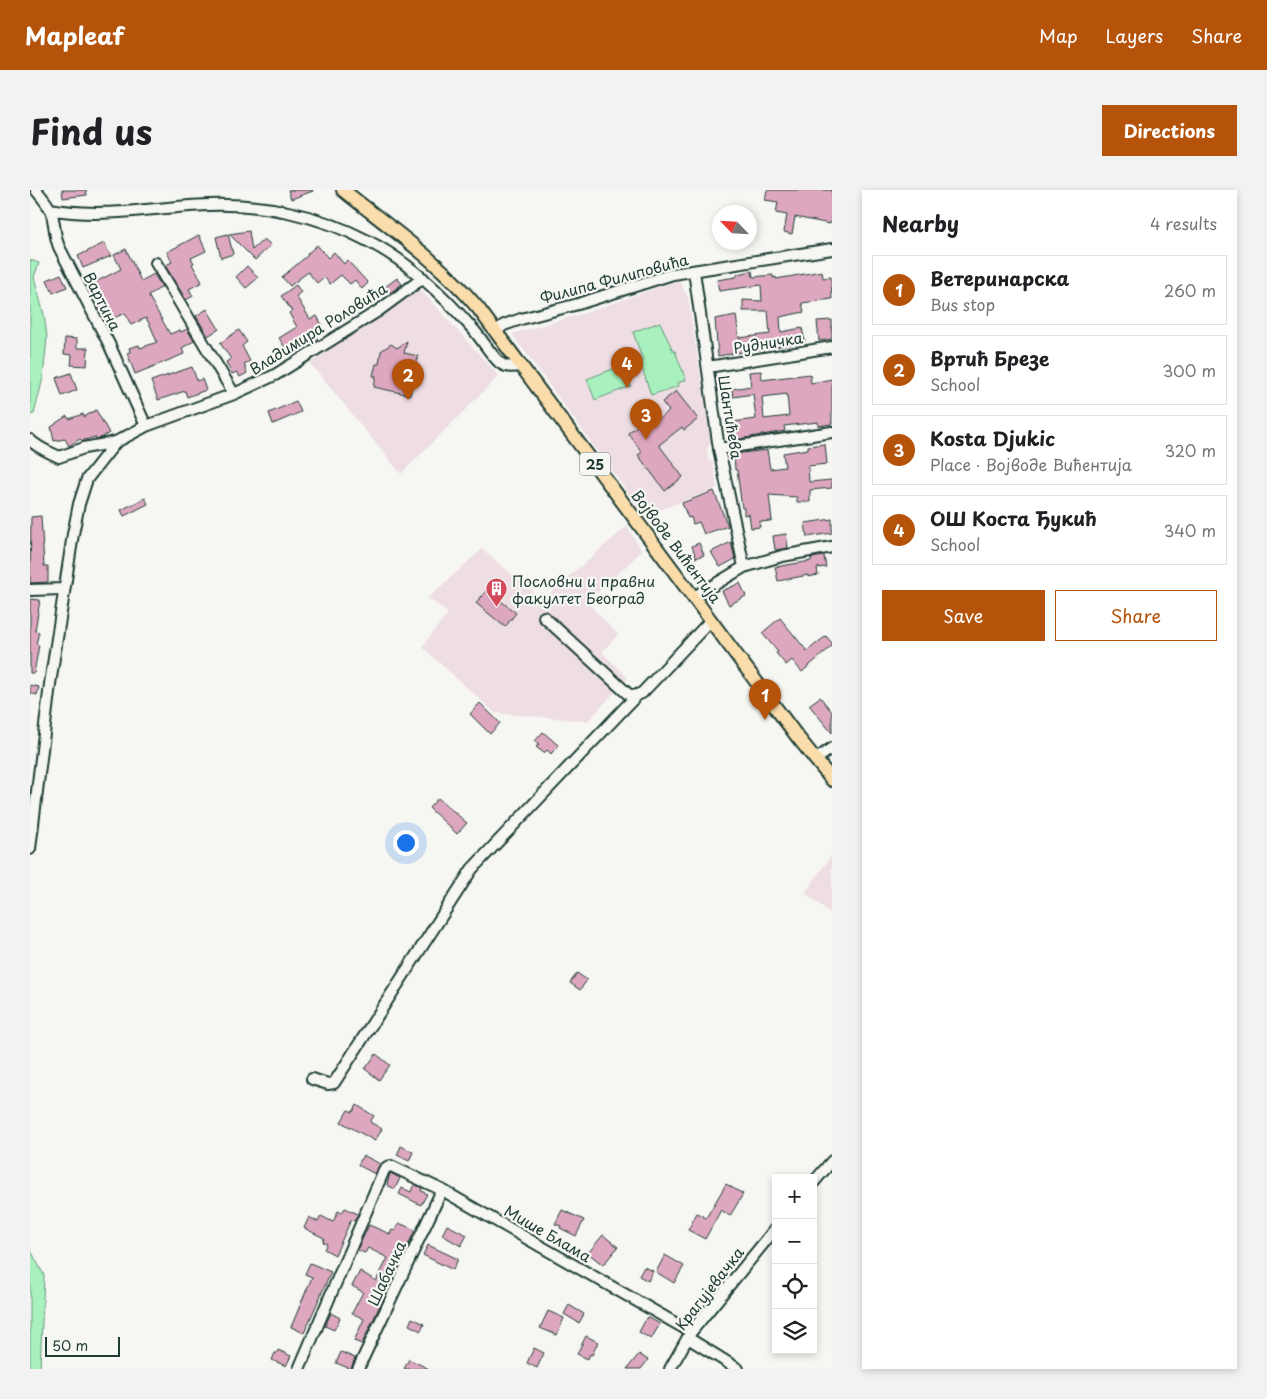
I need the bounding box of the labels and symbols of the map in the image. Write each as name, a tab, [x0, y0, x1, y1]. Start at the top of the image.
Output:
north arrow	[712, 205, 757, 250]
street label: Филипа Филиповића	[537, 247, 691, 309]
street label: Вартина	[78, 268, 128, 335]
street label: Владимира Роловића	[245, 276, 392, 380]
street label: Рудничка	[732, 325, 805, 359]
pin: 4	[611, 347, 643, 388]
pin: 2	[392, 359, 424, 400]
street label: Шантићева	[713, 373, 749, 461]
pin: 3	[630, 399, 662, 440]
road number: 25	[580, 452, 610, 476]
street label: Војводе Вићентија	[627, 484, 728, 608]
place label: Пословни и правни факултет Београд	[512, 569, 655, 609]
building icon: Пословни и правни факултет Београд	[484, 577, 508, 608]
pin: 1	[749, 679, 781, 720]
your location	[393, 830, 419, 856]
street label: Мише Блама	[500, 1199, 596, 1268]
street label: Шабачка	[361, 1236, 411, 1309]
street label: Крагујевачка	[669, 1241, 749, 1334]
scale bar	[45, 1334, 120, 1357]

